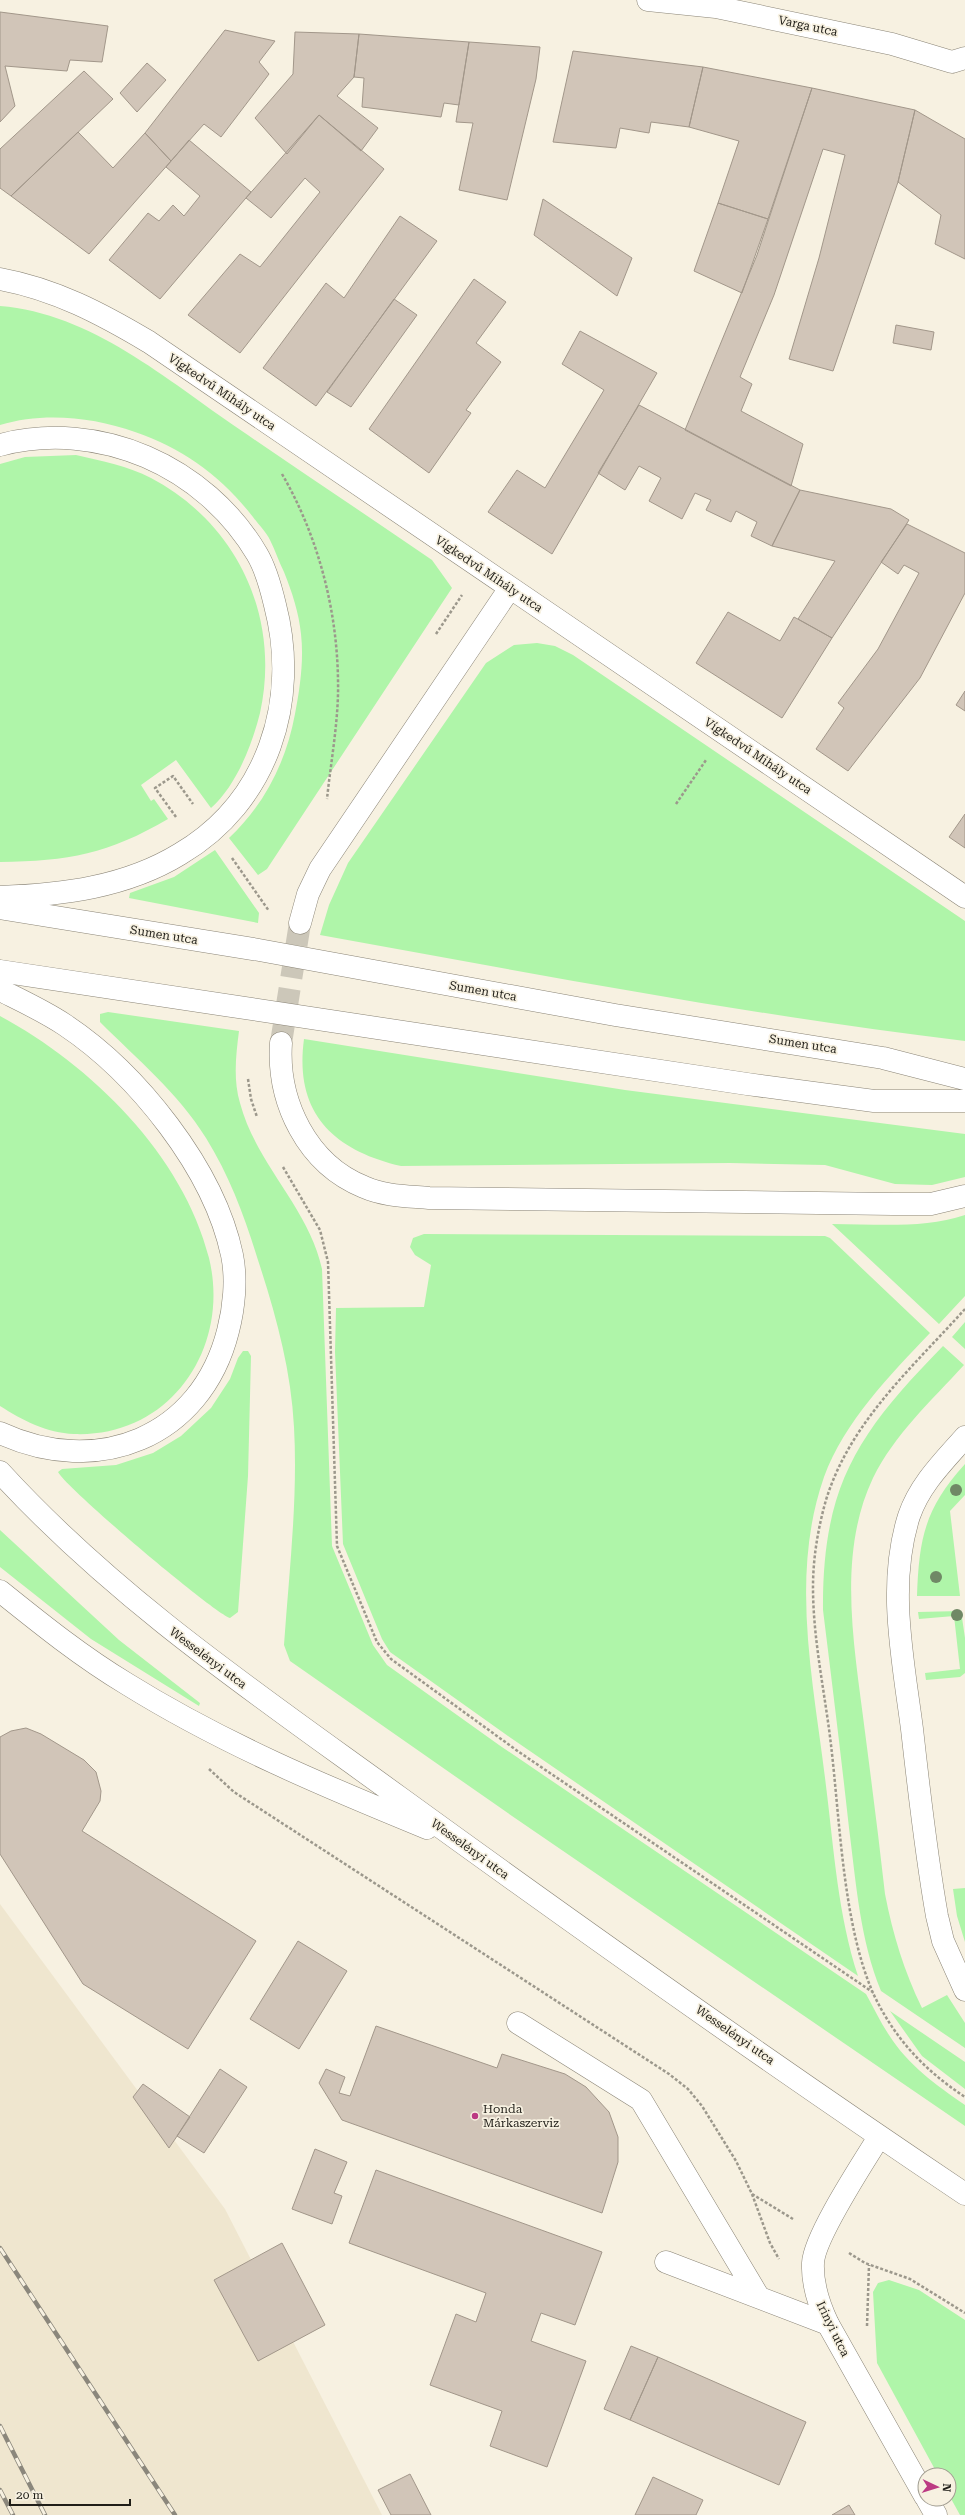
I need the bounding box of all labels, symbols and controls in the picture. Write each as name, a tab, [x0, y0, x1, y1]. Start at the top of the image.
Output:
street label: Varga utca	[777, 13, 839, 39]
street label: Vígkedvű Mihály utca	[166, 351, 279, 433]
street label: Vígkedvű Mihály utca	[433, 533, 546, 615]
street label: Vígkedvű Mihály utca	[702, 715, 815, 797]
street label: Sumen utca	[129, 923, 199, 947]
street label: Sumen utca	[448, 978, 518, 1004]
street label: Sumen utca	[768, 1032, 838, 1056]
street label: Wesselényi utca	[167, 1624, 250, 1692]
street label: Wesselényi utca	[428, 1816, 512, 1882]
street label: Wesselényi utca	[693, 2003, 777, 2068]
place label: Honda Márkaszerviz	[483, 2102, 559, 2130]
marker: Honda Márkaszerviz	[470, 2111, 480, 2121]
street label: Irinyi utca	[814, 2299, 853, 2359]
north arrow	[917, 2467, 957, 2507]
scale bar	[10, 2481, 130, 2507]
text: N	[940, 2483, 953, 2493]
text: 20 m	[16, 2488, 43, 2502]

